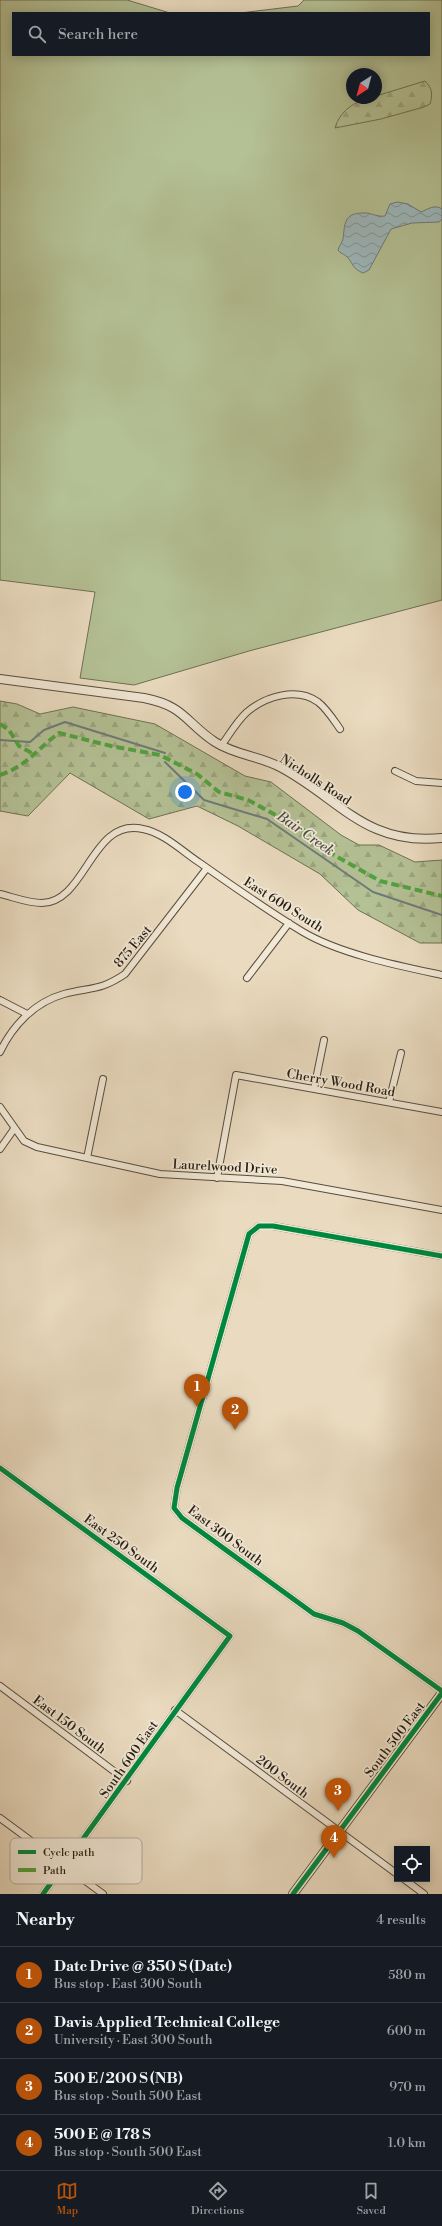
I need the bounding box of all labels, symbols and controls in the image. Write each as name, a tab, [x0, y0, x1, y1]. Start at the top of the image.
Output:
search box	[12, 12, 430, 56]
icon: search	[26, 23, 48, 45]
text: Search here	[58, 25, 138, 44]
north arrow	[346, 68, 382, 104]
street label: Nicholls Road	[277, 751, 355, 809]
your location	[175, 782, 195, 802]
water label: Bair Creek	[272, 807, 338, 860]
street label: East 600 South	[241, 874, 327, 936]
street label: 875 East	[111, 922, 155, 971]
street label: Cherry Wood Road	[285, 1066, 397, 1101]
street label: Laurelwood Drive	[172, 1156, 278, 1178]
pin: 1	[184, 1374, 210, 1407]
pin: 2	[222, 1397, 248, 1430]
street label: East 300 South	[184, 1502, 267, 1570]
street label: East 250 South	[81, 1511, 162, 1577]
street label: East 150 South	[30, 1692, 109, 1758]
street label: South 500 East	[361, 1698, 429, 1781]
street label: South 600 East	[96, 1717, 162, 1801]
street label: 200 South	[253, 1752, 312, 1802]
pin: 3	[325, 1778, 351, 1811]
pin: 4	[321, 1825, 347, 1858]
legend	[10, 1838, 142, 1884]
text: Cycle path	[43, 1846, 95, 1860]
map controls	[394, 1846, 430, 1882]
button: locate	[394, 1846, 430, 1882]
text: Path	[43, 1864, 67, 1878]
text: Nearby	[16, 1909, 75, 1931]
text: 4 results	[376, 1912, 426, 1928]
text: Datc Drive @ 350 S (Datc)	[54, 1957, 232, 1976]
text: 1	[26, 1967, 32, 1983]
text: 580 m	[388, 1967, 426, 1983]
text: Bus stop · East 300 South	[54, 1976, 202, 1992]
text: Davis Applied Technical College	[54, 2013, 280, 2032]
text: 2	[25, 2023, 33, 2039]
text: 600 m	[387, 2023, 426, 2039]
text: University · East 300 South	[54, 2032, 212, 2048]
text: 500 E / 200 S (NB)	[54, 2069, 183, 2088]
text: 3	[25, 2079, 33, 2095]
text: 970 m	[389, 2079, 426, 2095]
text: Bus stop · South 500 East	[54, 2088, 202, 2104]
text: 500 E @ 178 S	[54, 2125, 151, 2144]
text: 4	[25, 2135, 33, 2151]
text: 1.0 km	[388, 2135, 426, 2151]
text: Bus stop · South 500 East	[54, 2144, 202, 2160]
tab: Map	[56, 2180, 78, 2218]
tab: Directions	[191, 2180, 244, 2218]
tab: Saved	[357, 2180, 386, 2218]

